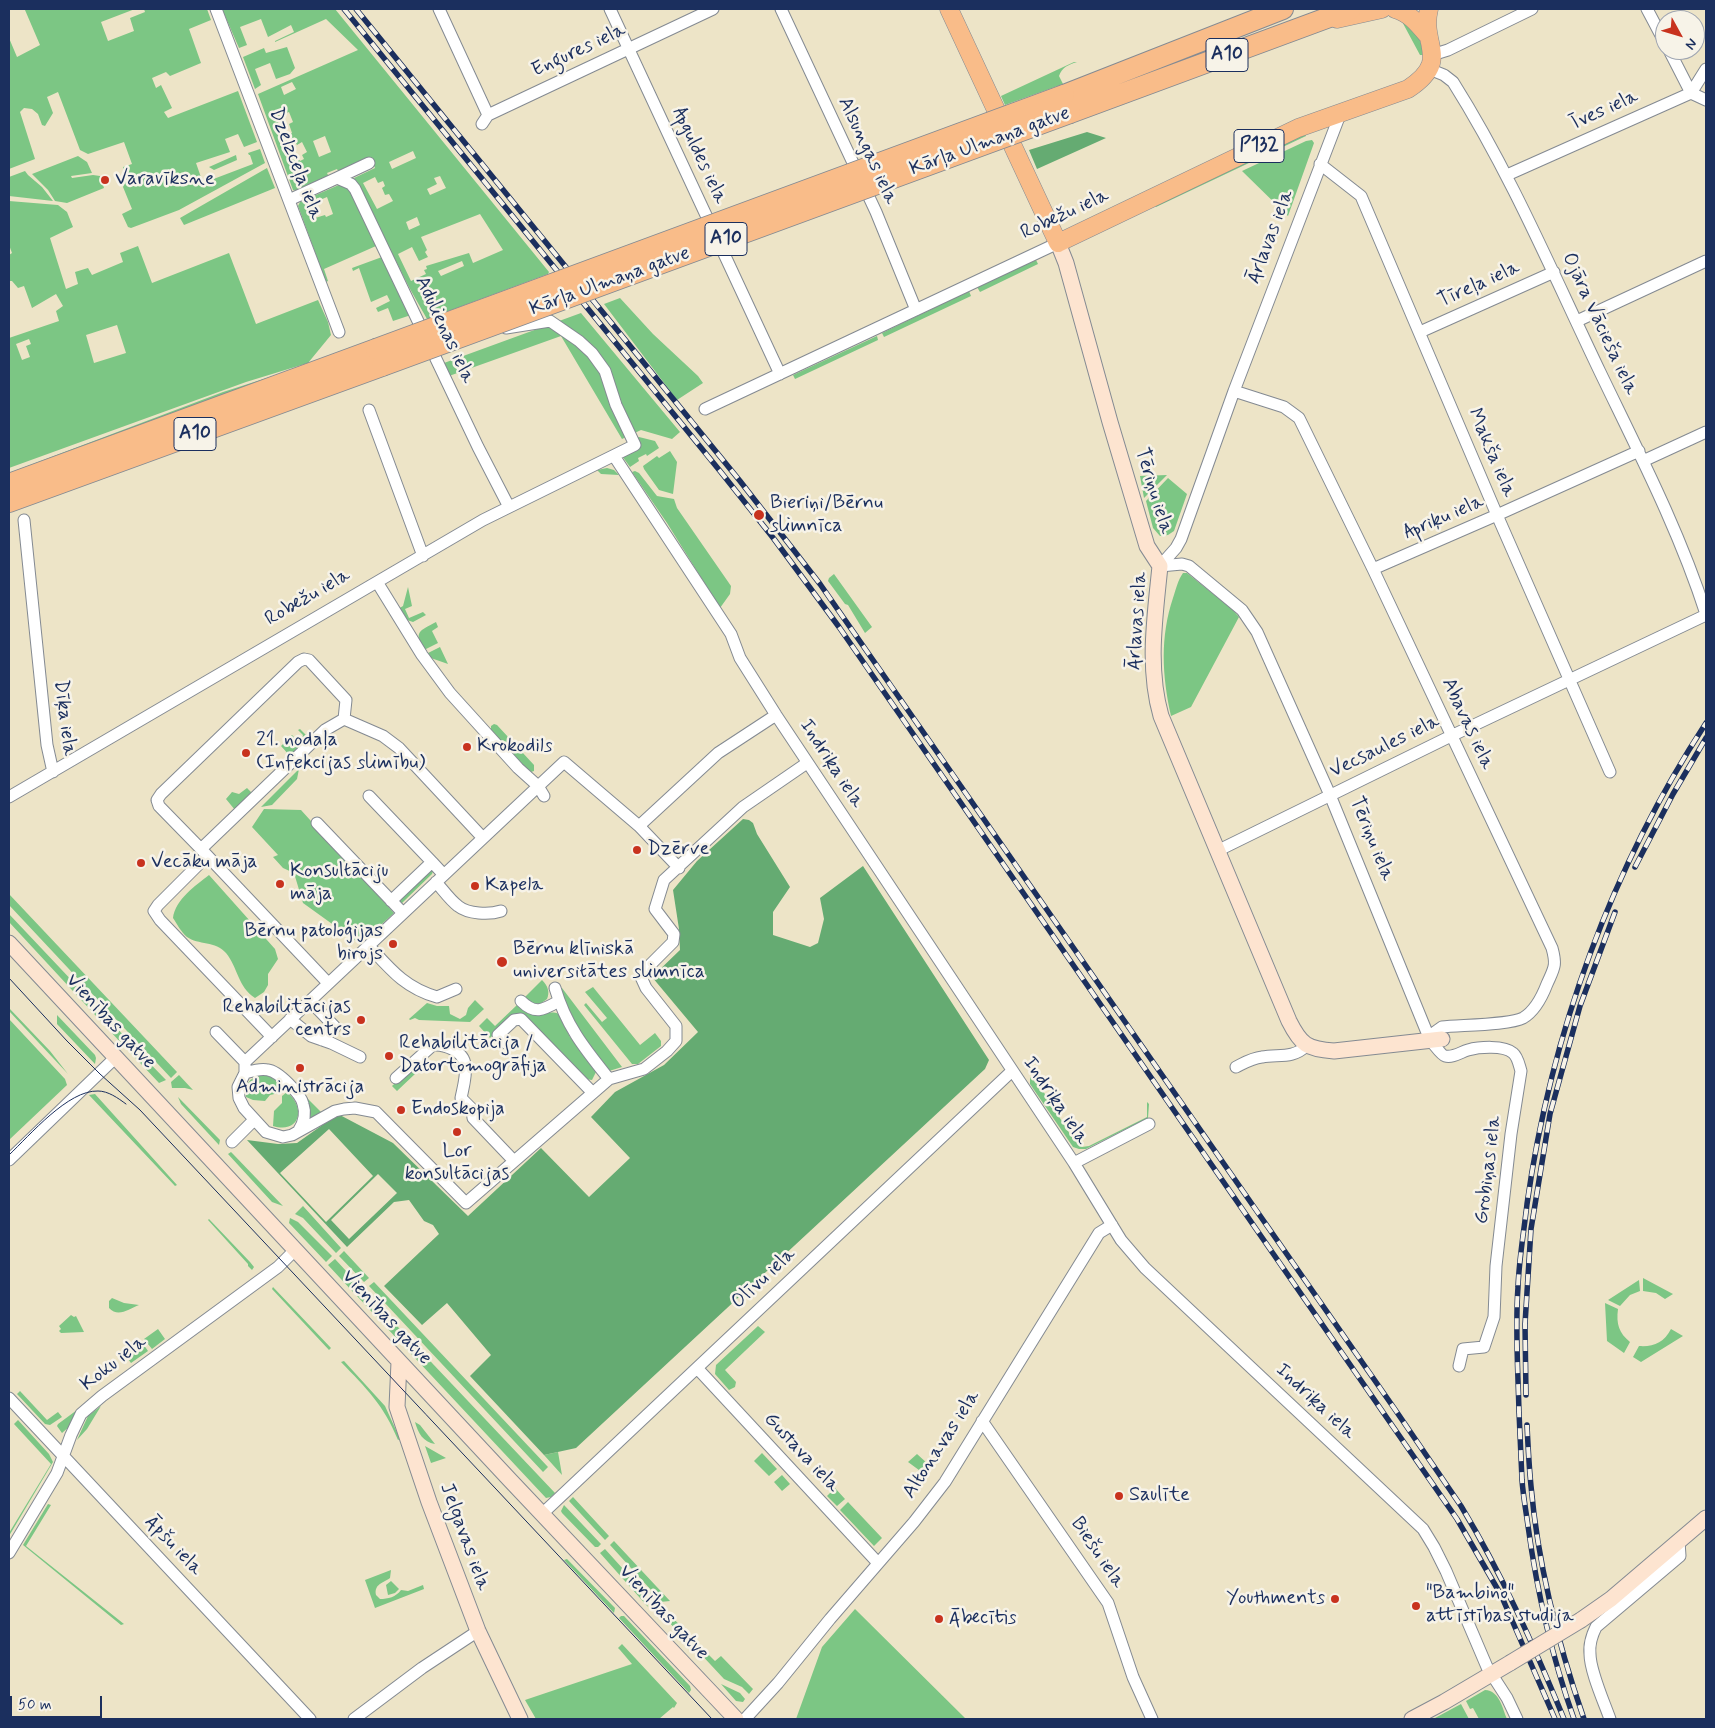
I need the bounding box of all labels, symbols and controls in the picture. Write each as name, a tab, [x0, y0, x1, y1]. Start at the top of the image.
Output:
north arrow	[1655, 10, 1705, 60]
street label: Engures iela	[528, 19, 630, 83]
text: N	[1681, 35, 1701, 53]
road number: A10	[1206, 38, 1248, 72]
street label: Īves iela	[1566, 85, 1642, 137]
street label: Alsungas iela	[832, 94, 902, 208]
street label: Kārļa Ulmaņa gatve	[907, 102, 1073, 182]
street label: Apguldes iela	[666, 104, 732, 208]
street label: Dzelzceļa iela	[263, 105, 327, 223]
road number: P132	[1234, 130, 1284, 162]
place label: Varavīksne	[115, 168, 215, 192]
marker: Varavīksne	[99, 174, 111, 186]
street label: Robežu iela	[1017, 184, 1113, 246]
street label: Ārlavas iela	[1242, 187, 1300, 287]
road number: A10	[705, 222, 747, 255]
street label: Kārļa Ulmaņa gatve	[527, 242, 693, 322]
street label: Ojāra Vācieša iela	[1556, 249, 1642, 399]
street label: Tīreļa iela	[1434, 256, 1524, 314]
street label: Adulienas iela	[409, 273, 479, 387]
street label: Makša iela	[1462, 405, 1520, 501]
road number: A10	[174, 418, 216, 450]
street label: Tēriņu iela	[1129, 445, 1177, 537]
street label: Apriķu iela	[1401, 490, 1487, 546]
place label: Bieriņi/Bērnu slimnīca	[770, 492, 883, 539]
marker: Bieriņi/Bērnu slimnīca	[752, 508, 766, 522]
street label: Robežu iela	[261, 564, 355, 632]
street label: Ārlavas iela	[1123, 571, 1153, 671]
street label: Abavas iela	[1435, 674, 1499, 774]
street label: Dīķa iela	[47, 679, 81, 757]
street label: Vecsaules iela	[1326, 710, 1444, 784]
street label: Indriķa iela	[793, 715, 869, 813]
place label: 21. nodaļa (Infekcijas slimību)	[256, 729, 425, 776]
place label: Krokodils	[477, 735, 553, 759]
marker: Krokodils	[461, 741, 473, 753]
marker: 21. nodaļa (Infekcijas slimību)	[240, 747, 252, 759]
street label: Tēriņu iela	[1343, 793, 1399, 885]
place label: Dzērve	[647, 838, 709, 862]
marker: Dzērve	[631, 844, 643, 856]
place label: Vecāku māja	[151, 851, 257, 875]
marker: Vecāku māja	[135, 857, 147, 869]
place label: Konsultāciju māja	[290, 860, 388, 907]
place label: Kapela	[485, 874, 543, 898]
marker: Konsultāciju māja	[274, 878, 286, 890]
marker: Kapela	[469, 880, 481, 892]
place label: Bērnu patoloģijas birojs	[244, 920, 383, 967]
marker: Bērnu patoloģijas birojs	[387, 938, 399, 950]
place label: Bērnu klīniskā universitātes slimnīca	[513, 938, 705, 985]
marker: Bērnu klīniskā universitātes slimnīca	[495, 955, 509, 969]
street label: Vienības gatve	[60, 969, 160, 1075]
place label: Rehabilitācijas centrs	[222, 996, 351, 1043]
marker: Rehabilitācijas centrs	[355, 1014, 367, 1026]
place label: Rehabilitācija / Datortomogrāfija	[399, 1032, 547, 1079]
marker: Rehabilitācija / Datortomogrāfija	[383, 1050, 395, 1062]
street label: Indriķa iela	[1017, 1052, 1093, 1150]
marker: Administrācija	[294, 1062, 306, 1074]
place label: Administrācija	[236, 1076, 364, 1100]
place label: Endoskopija	[411, 1098, 505, 1122]
marker: Endoskopija	[395, 1104, 407, 1116]
street label: Grobiņas iela	[1470, 1115, 1508, 1225]
marker: Lor konsultācijas	[451, 1126, 463, 1138]
place label: Lor konsultācijas	[405, 1140, 509, 1187]
street label: Olīvu iela	[727, 1243, 801, 1315]
street label: Vienības gatve	[336, 1265, 436, 1371]
street label: Koku iela	[76, 1331, 152, 1397]
street label: Indriķa iela	[1270, 1359, 1360, 1445]
street label: Altonavas iela	[898, 1386, 986, 1504]
street label: Gustava iela	[758, 1408, 844, 1498]
street label: Jelgavas iela	[433, 1480, 495, 1594]
place label: Saulīte	[1129, 1484, 1190, 1508]
marker: Saulīte	[1113, 1490, 1125, 1502]
street label: Āpšu iela	[139, 1511, 207, 1581]
street label: Biešu iela	[1065, 1513, 1129, 1593]
street label: Vienības gatve	[613, 1560, 713, 1666]
place label: "Bambino" attīstības studija	[1426, 1582, 1574, 1629]
place label: Youthments	[1226, 1587, 1325, 1611]
marker: Youthments	[1329, 1593, 1341, 1605]
marker: "Bambino" attīstības studija	[1410, 1600, 1422, 1612]
place label: Ābecītis	[949, 1607, 1016, 1631]
marker: Ābecītis	[933, 1613, 945, 1625]
scale bar	[12, 1686, 105, 1718]
text: 50 m	[18, 1695, 52, 1715]

